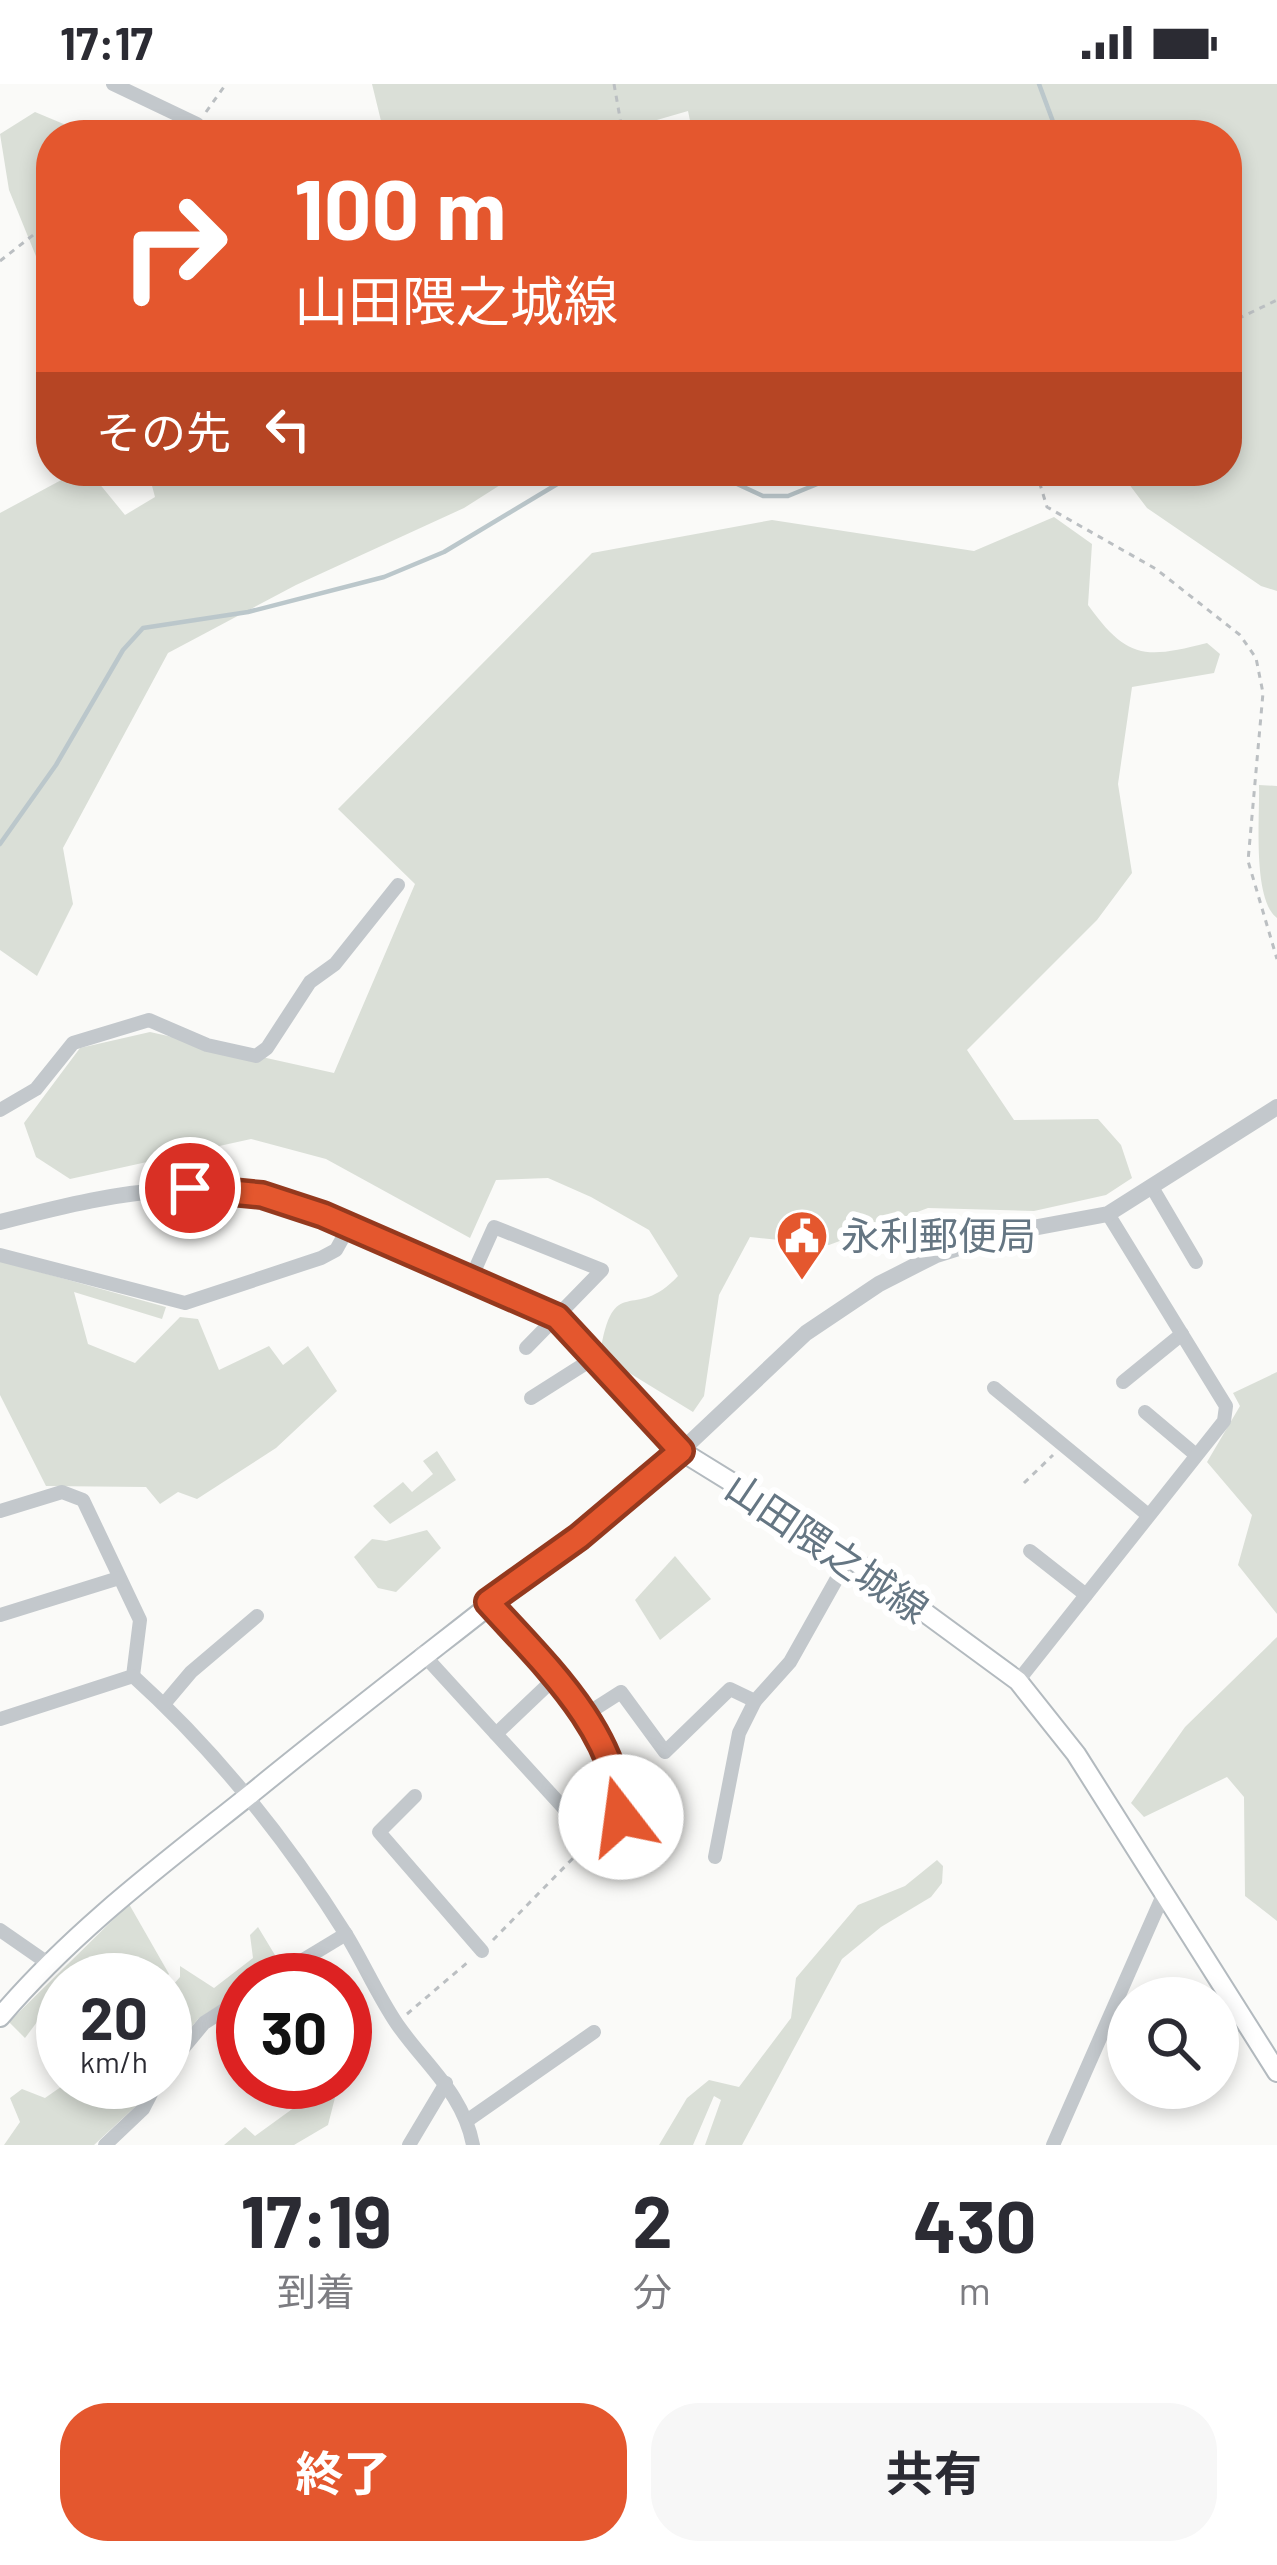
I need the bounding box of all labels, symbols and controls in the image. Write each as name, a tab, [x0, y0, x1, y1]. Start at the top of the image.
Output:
text: 17:17	[60, 15, 153, 69]
text: 100 m	[294, 156, 506, 257]
icon: right	[96, 168, 252, 324]
text: 山田隈之城線	[294, 267, 618, 332]
icon: left	[255, 396, 321, 462]
text: その先	[96, 404, 231, 458]
pin	[139, 1137, 241, 1239]
icon: arrive	[157, 1155, 223, 1221]
public building icon: 永利郵便局	[774, 1208, 830, 1282]
place label: 永利郵便局	[841, 1211, 1036, 1258]
street label: 山田隈之城線	[718, 1462, 938, 1632]
position arrow	[558, 1754, 684, 1880]
speed limit sign: 30	[216, 1953, 372, 2109]
map controls	[1107, 1977, 1239, 2109]
button: search	[1107, 1977, 1239, 2109]
text: 20	[80, 1980, 148, 2052]
text: km/h	[80, 2043, 148, 2079]
text: 17:19	[241, 2176, 392, 2262]
text: 2	[632, 2176, 672, 2262]
text: 430	[913, 2181, 1036, 2267]
text: m	[959, 2266, 991, 2313]
text: 到着	[277, 2267, 355, 2314]
text: 分	[633, 2267, 672, 2314]
button: 終了	[60, 2403, 627, 2541]
button: 共有	[651, 2403, 1217, 2541]

